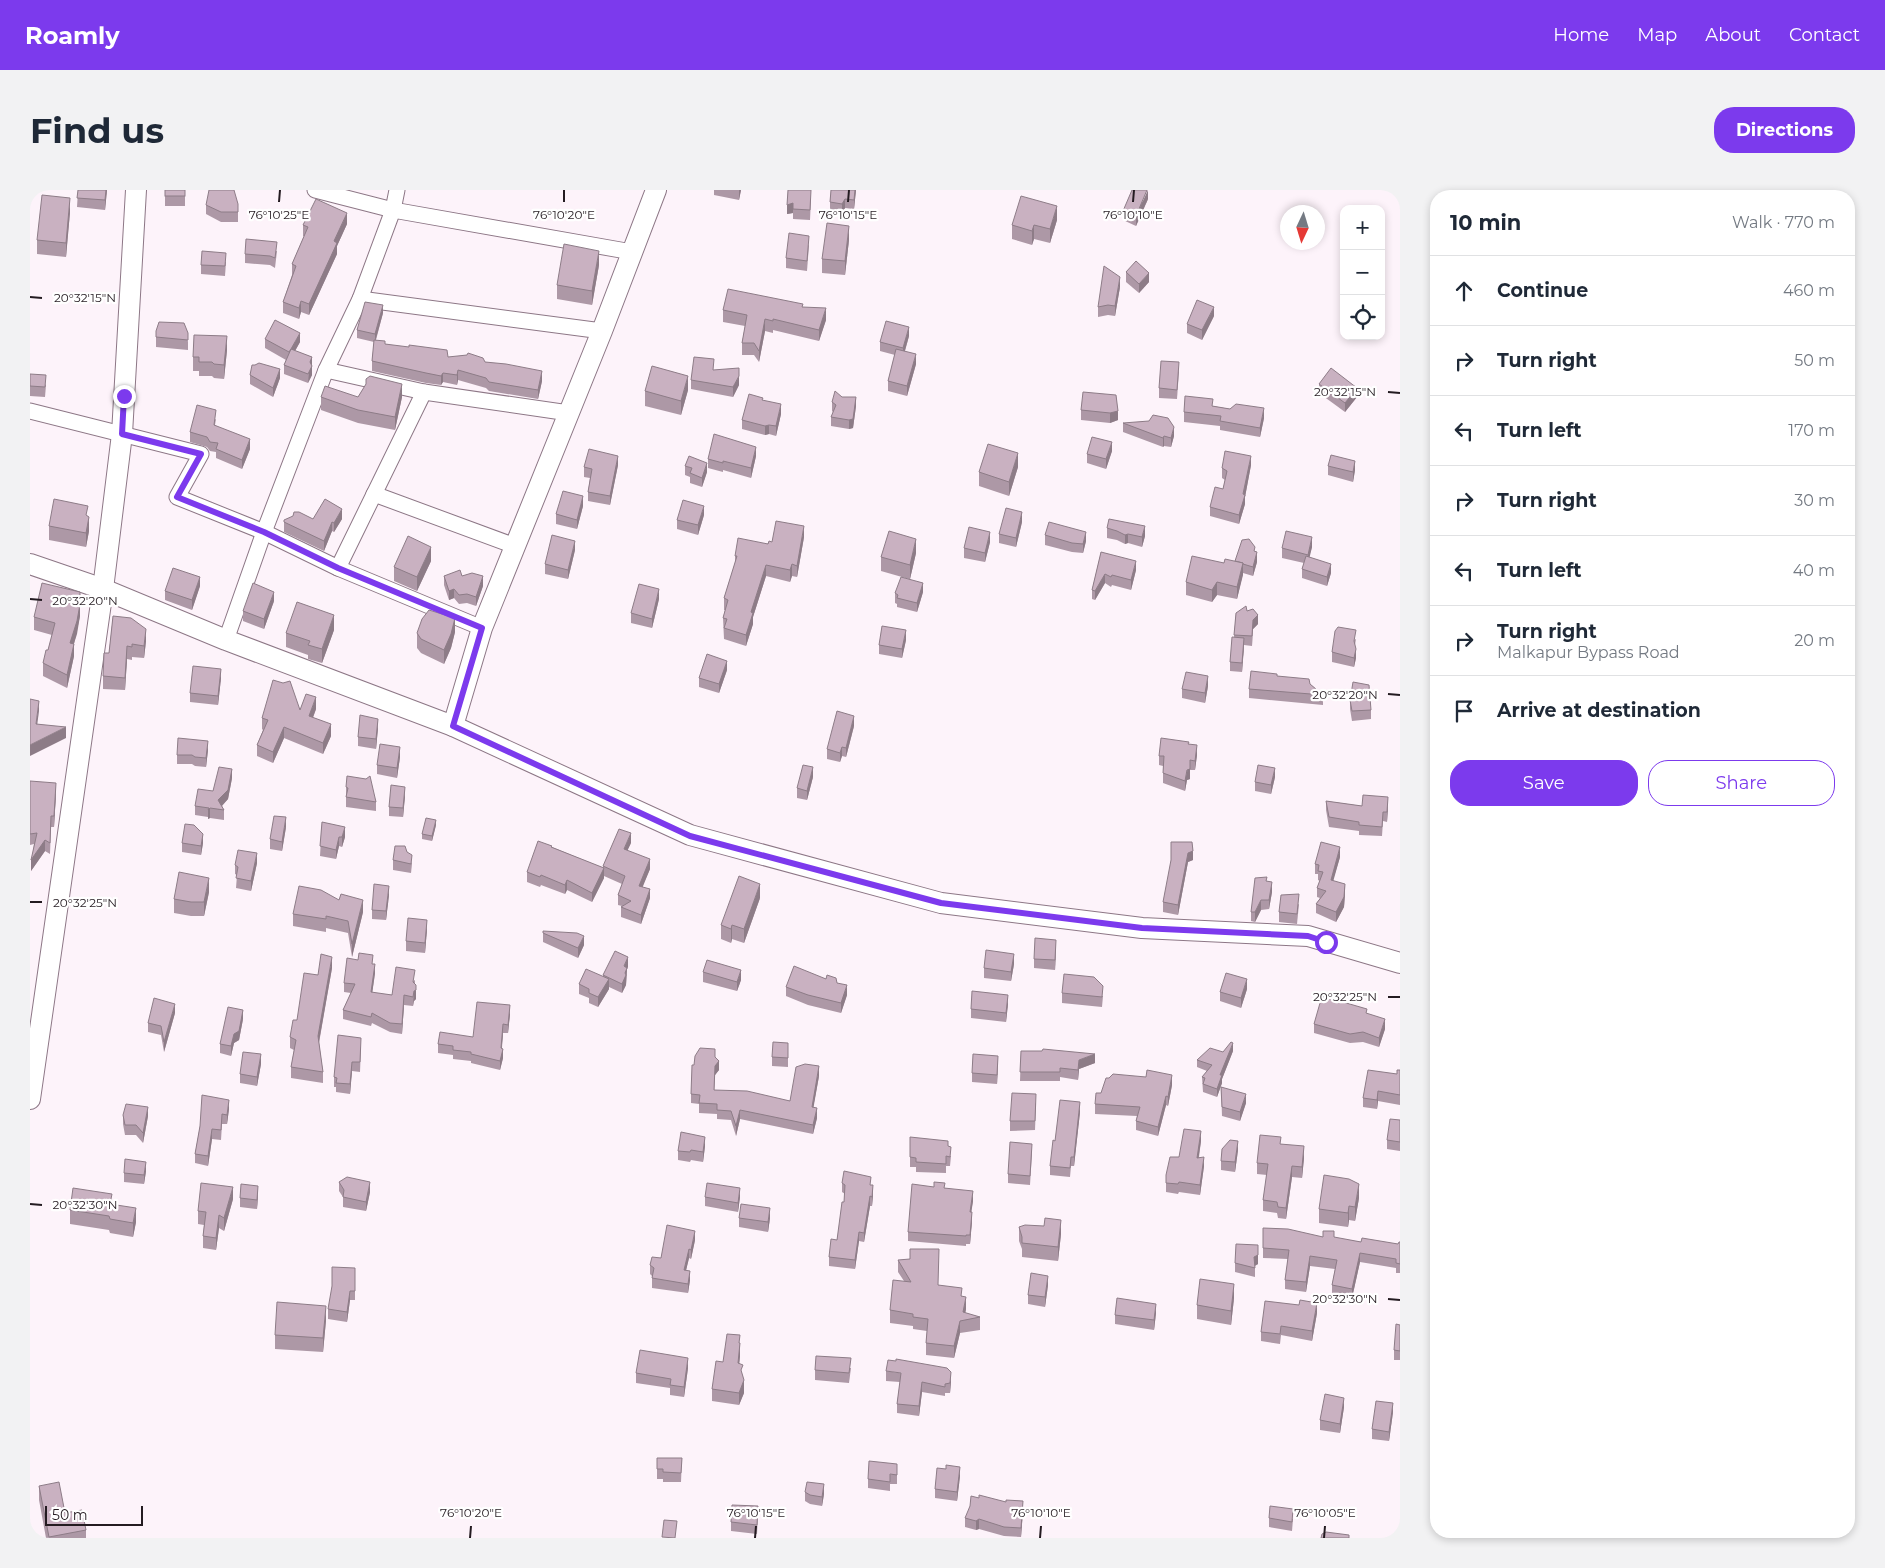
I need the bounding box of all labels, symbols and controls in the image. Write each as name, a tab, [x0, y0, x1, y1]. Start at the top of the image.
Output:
text: Roamly	[25, 21, 120, 50]
text: Home	[1553, 24, 1609, 46]
text: Map	[1637, 24, 1677, 46]
text: About	[1705, 24, 1761, 46]
text: Contact	[1789, 24, 1860, 46]
button: Directions	[1714, 107, 1855, 153]
text: Find us	[30, 109, 164, 152]
north arrow	[1280, 205, 1325, 250]
map controls	[1340, 205, 1385, 340]
button: +	[1340, 205, 1385, 250]
text: 76°10'25"E	[249, 207, 309, 222]
text: 76°10'20"E	[533, 207, 595, 222]
text: 76°10'15"E	[819, 207, 877, 222]
text: 76°10'10"E	[1103, 207, 1163, 222]
text: 10 min	[1450, 210, 1521, 235]
text: Walk · 770 m	[1732, 213, 1835, 232]
button: −	[1340, 250, 1385, 295]
icon: ahead	[1450, 277, 1478, 305]
text: Continue	[1497, 279, 1588, 302]
text: 460 m	[1783, 281, 1835, 300]
text: 20°32'15"N	[54, 290, 116, 305]
button: locate	[1340, 295, 1385, 340]
icon: right	[1450, 347, 1478, 375]
text: Turn right	[1497, 349, 1597, 372]
text: 50 m	[1794, 351, 1835, 370]
text: 20°32'15"N	[1314, 384, 1376, 399]
route end	[113, 385, 136, 408]
icon: left	[1450, 417, 1478, 445]
text: Turn left	[1497, 419, 1582, 442]
text: 170 m	[1788, 421, 1835, 440]
icon: right	[1450, 487, 1478, 515]
text: Turn right	[1497, 489, 1597, 512]
text: 30 m	[1794, 491, 1835, 510]
icon: left	[1450, 557, 1478, 585]
text: Turn left	[1497, 559, 1582, 582]
text: 40 m	[1793, 561, 1835, 580]
text: 20°32'20"N	[52, 593, 118, 608]
text: Turn right	[1497, 620, 1597, 643]
icon: right	[1450, 627, 1478, 655]
text: 20 m	[1794, 631, 1835, 650]
text: Malkapur Bypass Road	[1497, 643, 1680, 662]
text: 20°32'20"N	[1312, 687, 1378, 702]
icon: arrive	[1450, 697, 1478, 725]
text: Arrive at destination	[1497, 699, 1701, 722]
button: Save	[1450, 760, 1638, 806]
button: Share	[1648, 760, 1835, 806]
text: 20°32'25"N	[53, 895, 117, 910]
route start	[1315, 931, 1338, 954]
text: 20°32'25"N	[1313, 989, 1377, 1004]
text: 20°32'30"N	[52, 1197, 118, 1212]
text: 20°32'30"N	[1312, 1291, 1378, 1306]
scale bar	[45, 1503, 142, 1526]
text: 76°10'20"E	[440, 1505, 502, 1520]
text: 76°10'15"E	[727, 1505, 785, 1520]
text: 76°10'10"E	[1011, 1505, 1071, 1520]
text: 76°10'05"E	[1294, 1505, 1356, 1520]
text: 50 m	[52, 1506, 88, 1524]

